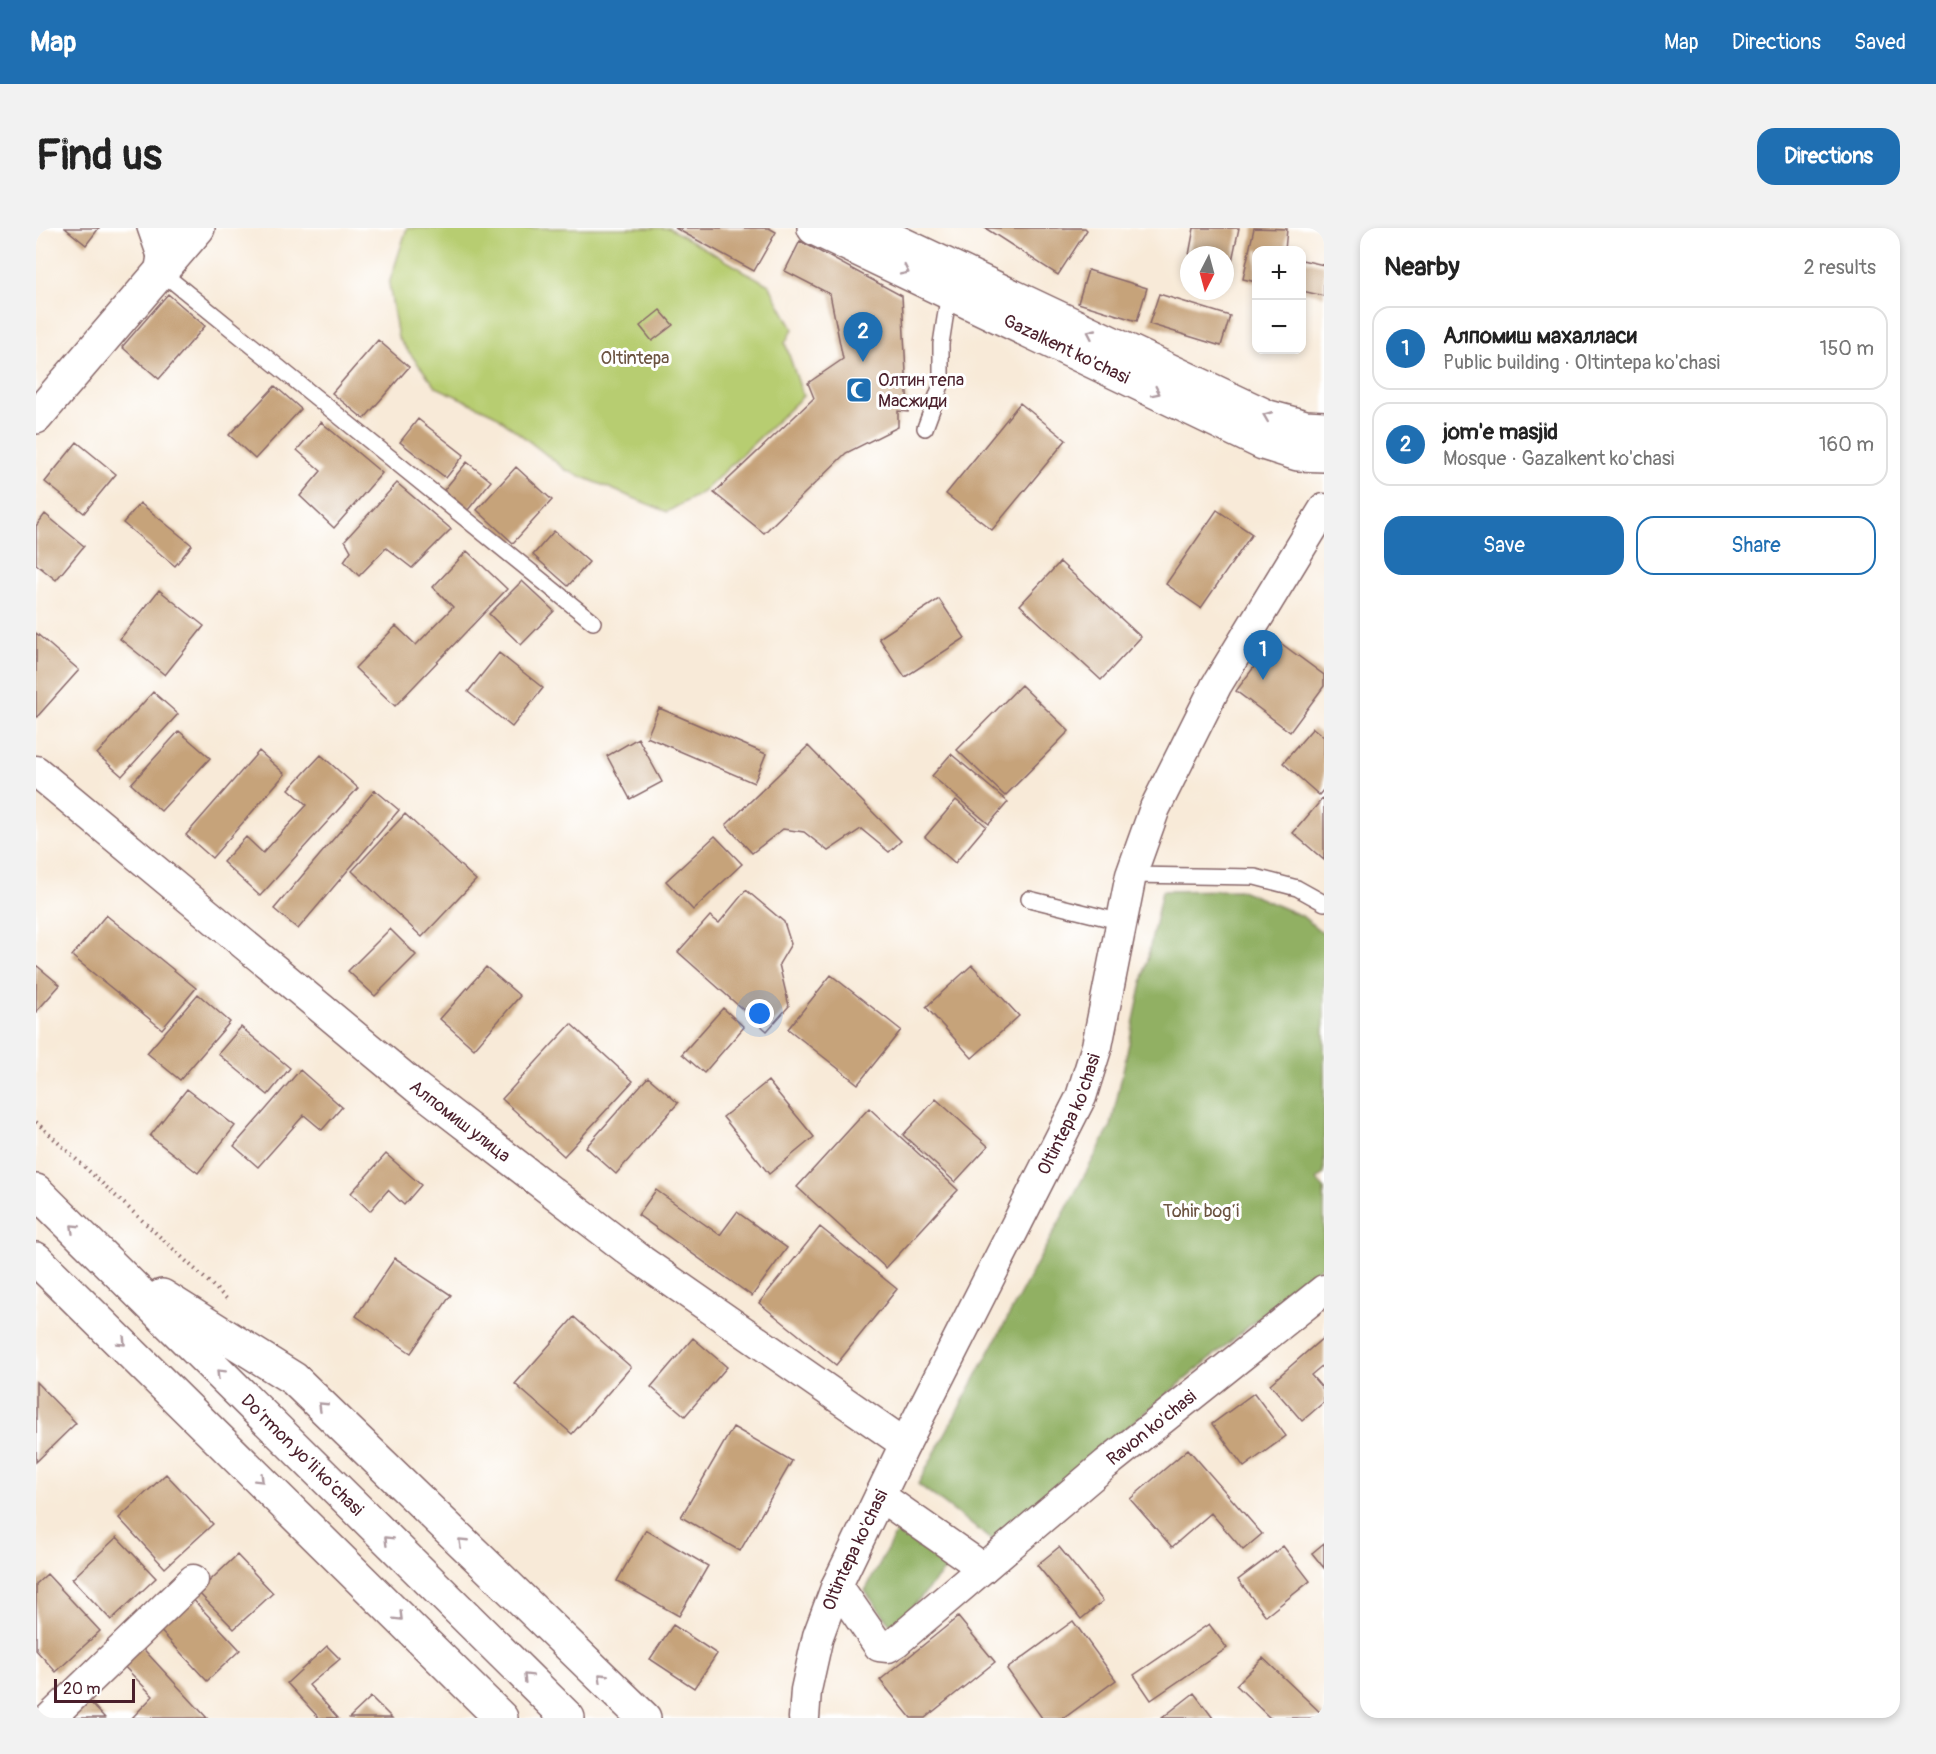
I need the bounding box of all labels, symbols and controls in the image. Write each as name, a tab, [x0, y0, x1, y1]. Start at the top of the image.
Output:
text: Map	[30, 25, 76, 60]
text: Map	[1664, 29, 1699, 56]
text: Directions	[1732, 29, 1821, 56]
text: Saved	[1854, 29, 1906, 56]
button: Directions	[1757, 128, 1900, 185]
text: Find us	[36, 130, 162, 182]
north arrow	[1180, 246, 1234, 300]
map controls	[1252, 246, 1306, 354]
button: +	[1252, 246, 1306, 300]
text: Nearby	[1384, 251, 1460, 283]
text: 2 results	[1804, 255, 1876, 280]
one-way arrow	[898, 264, 909, 276]
button: −	[1252, 300, 1306, 354]
street label: Gazalkent ko'chasi	[999, 309, 1133, 389]
pin: 2	[844, 312, 882, 362]
text: Алпомиш махалласи	[1443, 322, 1637, 350]
one-way arrow	[1086, 329, 1097, 341]
text: 1	[1402, 336, 1409, 361]
text: 150 m	[1820, 336, 1874, 361]
park label: Oltintepa	[601, 347, 670, 370]
text: Public building · Oltintepa ko'chasi	[1443, 350, 1720, 375]
place label: Олтин тепа Масжиди	[878, 369, 964, 413]
mosque icon: Олтин тепа Масжиди	[844, 375, 874, 405]
one-way arrow	[1150, 384, 1161, 396]
one-way arrow	[1262, 411, 1273, 423]
text: jom'e masjid	[1443, 418, 1558, 446]
text: 2	[1400, 432, 1411, 457]
text: 160 m	[1819, 432, 1874, 457]
text: Mosque · Gazalkent ko'chasi	[1443, 446, 1674, 471]
button: Save	[1384, 516, 1624, 575]
button: Share	[1636, 516, 1876, 575]
pin: 1	[1244, 630, 1282, 680]
your location	[745, 999, 774, 1028]
street label: Oltintepa ko'chasi	[1032, 1051, 1106, 1179]
street label: Алпомиш улица	[404, 1075, 515, 1168]
park label: Tohir bog‘i	[1163, 1200, 1239, 1223]
one-way arrow	[70, 1224, 80, 1235]
one-way arrow	[114, 1335, 125, 1346]
one-way arrow	[217, 1369, 228, 1380]
street label: Ravon ko'chasi	[1102, 1385, 1201, 1471]
street label: Do‘rmon yo‘li ko‘chasi	[236, 1390, 368, 1521]
one-way arrow	[318, 1402, 328, 1413]
one-way arrow	[253, 1472, 264, 1483]
street label: Oltintepa ko'chasi	[818, 1486, 893, 1614]
one-way arrow	[385, 1536, 396, 1547]
one-way arrow	[458, 1538, 469, 1549]
one-way arrow	[391, 1609, 402, 1620]
one-way arrow	[523, 1673, 534, 1684]
one-way arrow	[598, 1674, 609, 1685]
scale bar	[54, 1676, 135, 1704]
text: 20 m	[63, 1679, 101, 1699]

